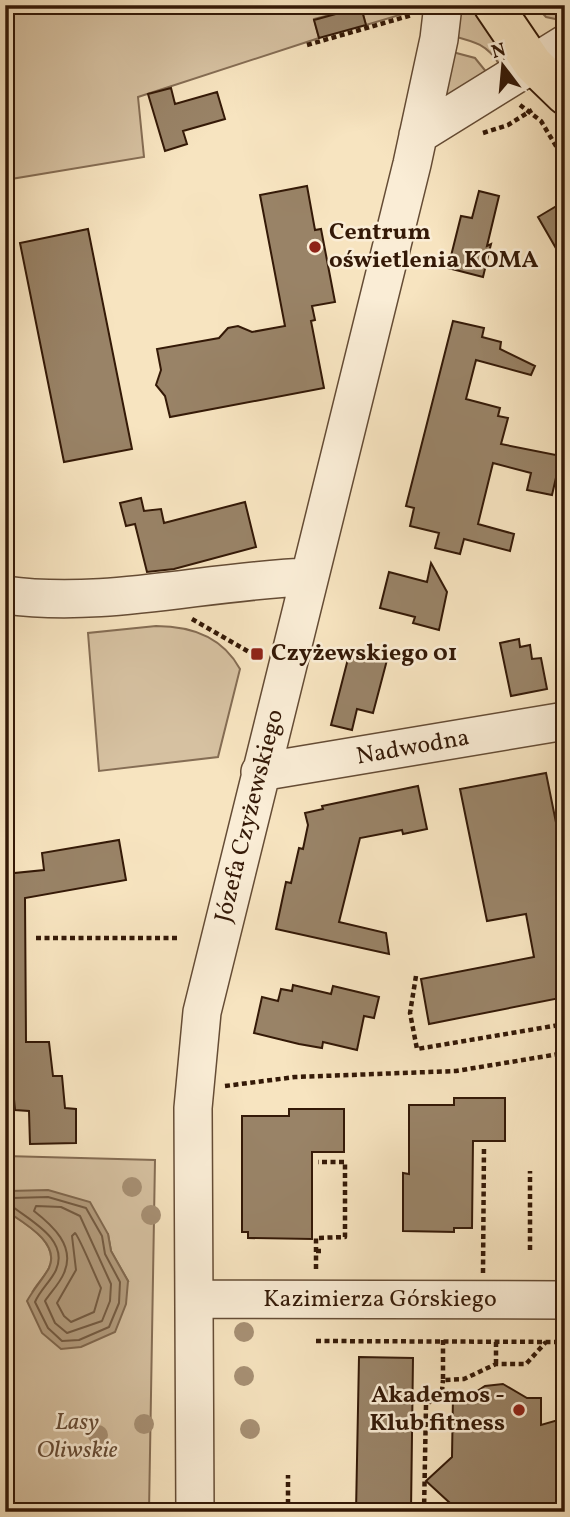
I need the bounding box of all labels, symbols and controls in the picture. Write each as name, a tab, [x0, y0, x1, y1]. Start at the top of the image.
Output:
north arrow	[468, 32, 538, 102]
text: N	[489, 37, 509, 66]
place label: Centrum oświetlenia KOMA	[329, 216, 539, 278]
marker: Centrum oświetlenia KOMA	[307, 239, 323, 255]
place label: Czyżewskiego 01	[271, 637, 457, 671]
marker: Czyżewskiego 01	[249, 646, 265, 662]
street label: Józefa Czyżewskiego	[207, 706, 293, 926]
street label: Nadwodna	[354, 721, 472, 775]
street label: Kazimierza Górskiego	[263, 1283, 497, 1317]
place label: Akademos - Klub fitness	[370, 1379, 505, 1441]
marker: Akademos - Klub fitness	[511, 1402, 527, 1418]
park label: Lasy Oliwskie	[37, 1406, 118, 1468]

